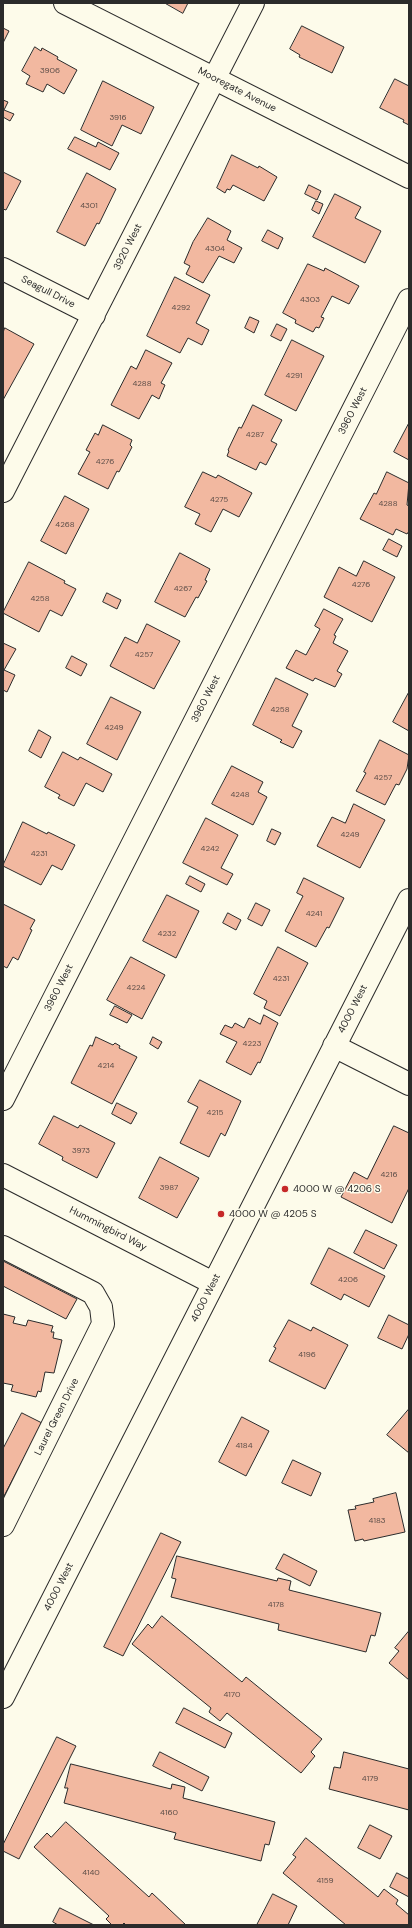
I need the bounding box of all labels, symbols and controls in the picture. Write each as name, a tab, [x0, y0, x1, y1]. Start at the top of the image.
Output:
street label: Mooregate Avenue	[196, 65, 278, 115]
house number: 3906	[40, 66, 60, 76]
house number: 3916	[110, 113, 126, 123]
house number: 4301	[80, 201, 98, 211]
street label: 3920 West	[111, 222, 145, 272]
house number: 4304	[205, 244, 225, 254]
street label: Seagull Drive	[19, 273, 77, 311]
house number: 4303	[300, 295, 320, 305]
house number: 4292	[172, 303, 190, 313]
house number: 4291	[286, 371, 302, 381]
house number: 4288	[132, 379, 152, 389]
street label: 3960 West	[336, 385, 370, 437]
house number: 4287	[246, 430, 264, 440]
house number: 4276	[96, 457, 114, 467]
house number: 4275	[210, 495, 228, 505]
house number: 4288	[378, 499, 398, 509]
house number: 4268	[55, 520, 75, 530]
house number: 4276	[352, 580, 370, 590]
house number: 4267	[174, 584, 192, 594]
house number: 4258	[30, 594, 50, 604]
house number: 4257	[135, 650, 153, 660]
street label: 3960 West	[189, 673, 223, 725]
house number: 4258	[270, 705, 290, 715]
house number: 4249	[104, 723, 124, 733]
house number: 4257	[374, 773, 392, 783]
house number: 4248	[230, 790, 250, 800]
house number: 4249	[340, 830, 360, 840]
house number: 4242	[201, 844, 219, 854]
house number: 4231	[31, 849, 47, 859]
house number: 4241	[306, 909, 322, 919]
house number: 4232	[158, 929, 176, 939]
street label: 3960 West	[42, 962, 76, 1014]
house number: 4231	[273, 974, 289, 984]
house number: 4224	[127, 983, 145, 993]
street label: 4000 West	[336, 983, 370, 1035]
house number: 4223	[243, 1039, 261, 1049]
house number: 4214	[98, 1061, 114, 1071]
house number: 4215	[207, 1108, 223, 1118]
house number: 3973	[72, 1146, 90, 1156]
house number: 4216	[381, 1170, 397, 1180]
house number: 3987	[160, 1183, 178, 1193]
place label: 4000 W @ 4206 S	[293, 1183, 381, 1195]
marker: 4000 W @ 4206 S	[280, 1184, 290, 1194]
street label: Hummingbird Way	[67, 1204, 149, 1254]
place label: 4000 W @ 4205 S	[229, 1208, 316, 1220]
marker: 4000 W @ 4205 S	[216, 1209, 226, 1219]
street label: 4000 West	[189, 1272, 223, 1324]
house number: 4206	[338, 1275, 358, 1285]
house number: 4196	[298, 1350, 316, 1360]
street label: Laurel Green Drive	[32, 1376, 82, 1458]
house number: 4184	[235, 1441, 253, 1451]
house number: 4183	[369, 1516, 385, 1526]
street label: 4000 West	[42, 1561, 76, 1613]
house number: 4178	[268, 1600, 284, 1610]
house number: 4170	[224, 1690, 240, 1700]
house number: 4179	[362, 1774, 378, 1784]
house number: 4160	[160, 1808, 178, 1818]
house number: 4140	[82, 1868, 100, 1878]
house number: 4159	[316, 1876, 334, 1886]

